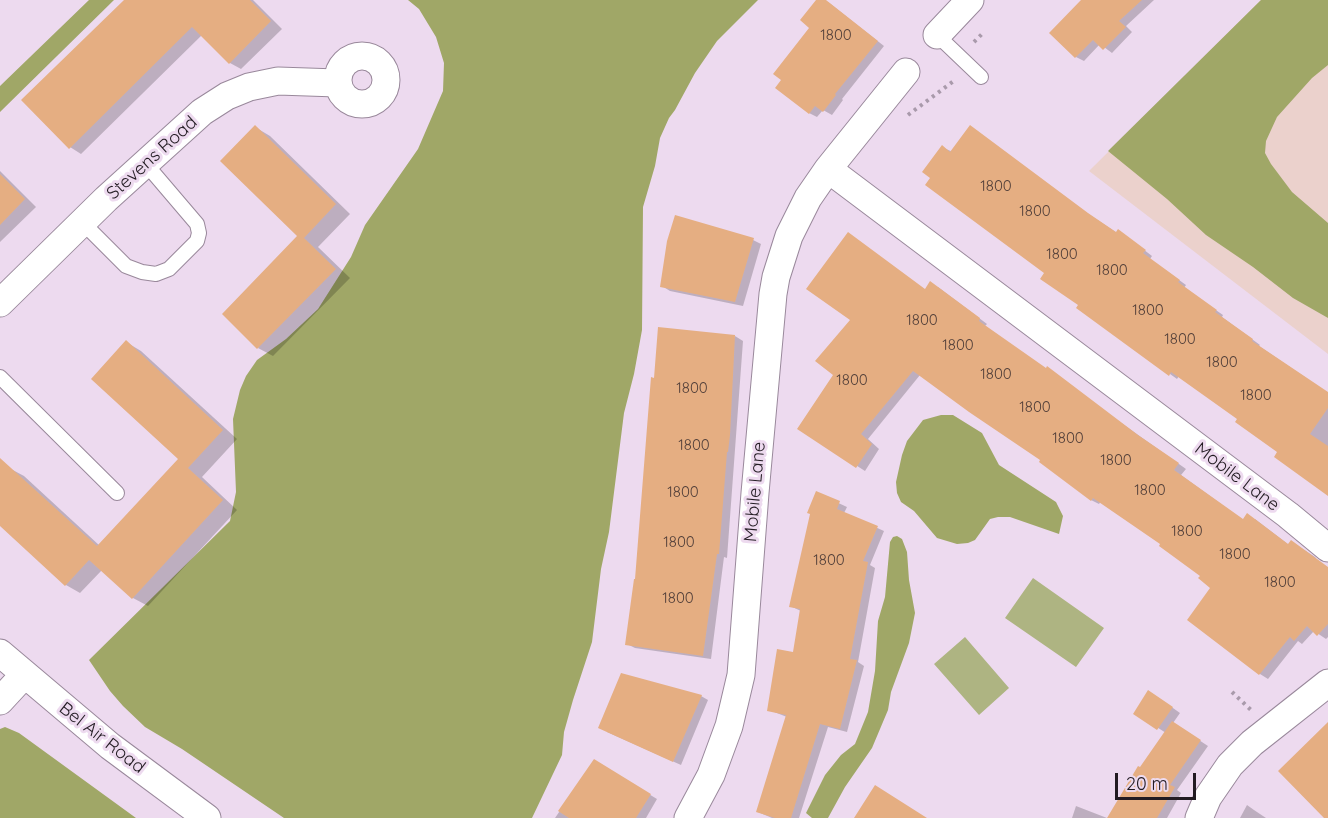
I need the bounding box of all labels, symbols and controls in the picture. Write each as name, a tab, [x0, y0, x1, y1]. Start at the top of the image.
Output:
house number: 1800	[820, 26, 852, 44]
street label: Stevens Road	[102, 112, 202, 204]
house number: 1800	[980, 177, 1012, 195]
house number: 1800	[1019, 202, 1051, 220]
house number: 1800	[1046, 245, 1078, 263]
house number: 1800	[1096, 261, 1128, 279]
house number: 1800	[1132, 301, 1164, 319]
house number: 1800	[906, 311, 938, 329]
house number: 1800	[1164, 330, 1196, 348]
house number: 1800	[942, 336, 974, 354]
house number: 1800	[1206, 353, 1238, 371]
house number: 1800	[980, 365, 1012, 383]
house number: 1800	[836, 371, 868, 389]
house number: 1800	[676, 379, 708, 397]
house number: 1800	[1240, 386, 1272, 404]
house number: 1800	[1019, 398, 1051, 416]
house number: 1800	[1052, 429, 1084, 447]
house number: 1800	[678, 436, 710, 454]
street label: Mobile Lane	[1190, 438, 1284, 516]
street label: Mobile Lane	[740, 441, 770, 543]
house number: 1800	[1100, 451, 1132, 469]
house number: 1800	[1134, 481, 1166, 499]
house number: 1800	[667, 483, 699, 501]
house number: 1800	[1171, 522, 1203, 540]
house number: 1800	[663, 533, 695, 551]
house number: 1800	[1219, 545, 1251, 563]
house number: 1800	[813, 551, 845, 569]
house number: 1800	[1264, 573, 1296, 591]
house number: 1800	[662, 589, 694, 607]
street label: Bel Air Road	[55, 698, 149, 778]
scale bar	[1118, 761, 1199, 799]
text: 20 m	[1126, 772, 1168, 795]

